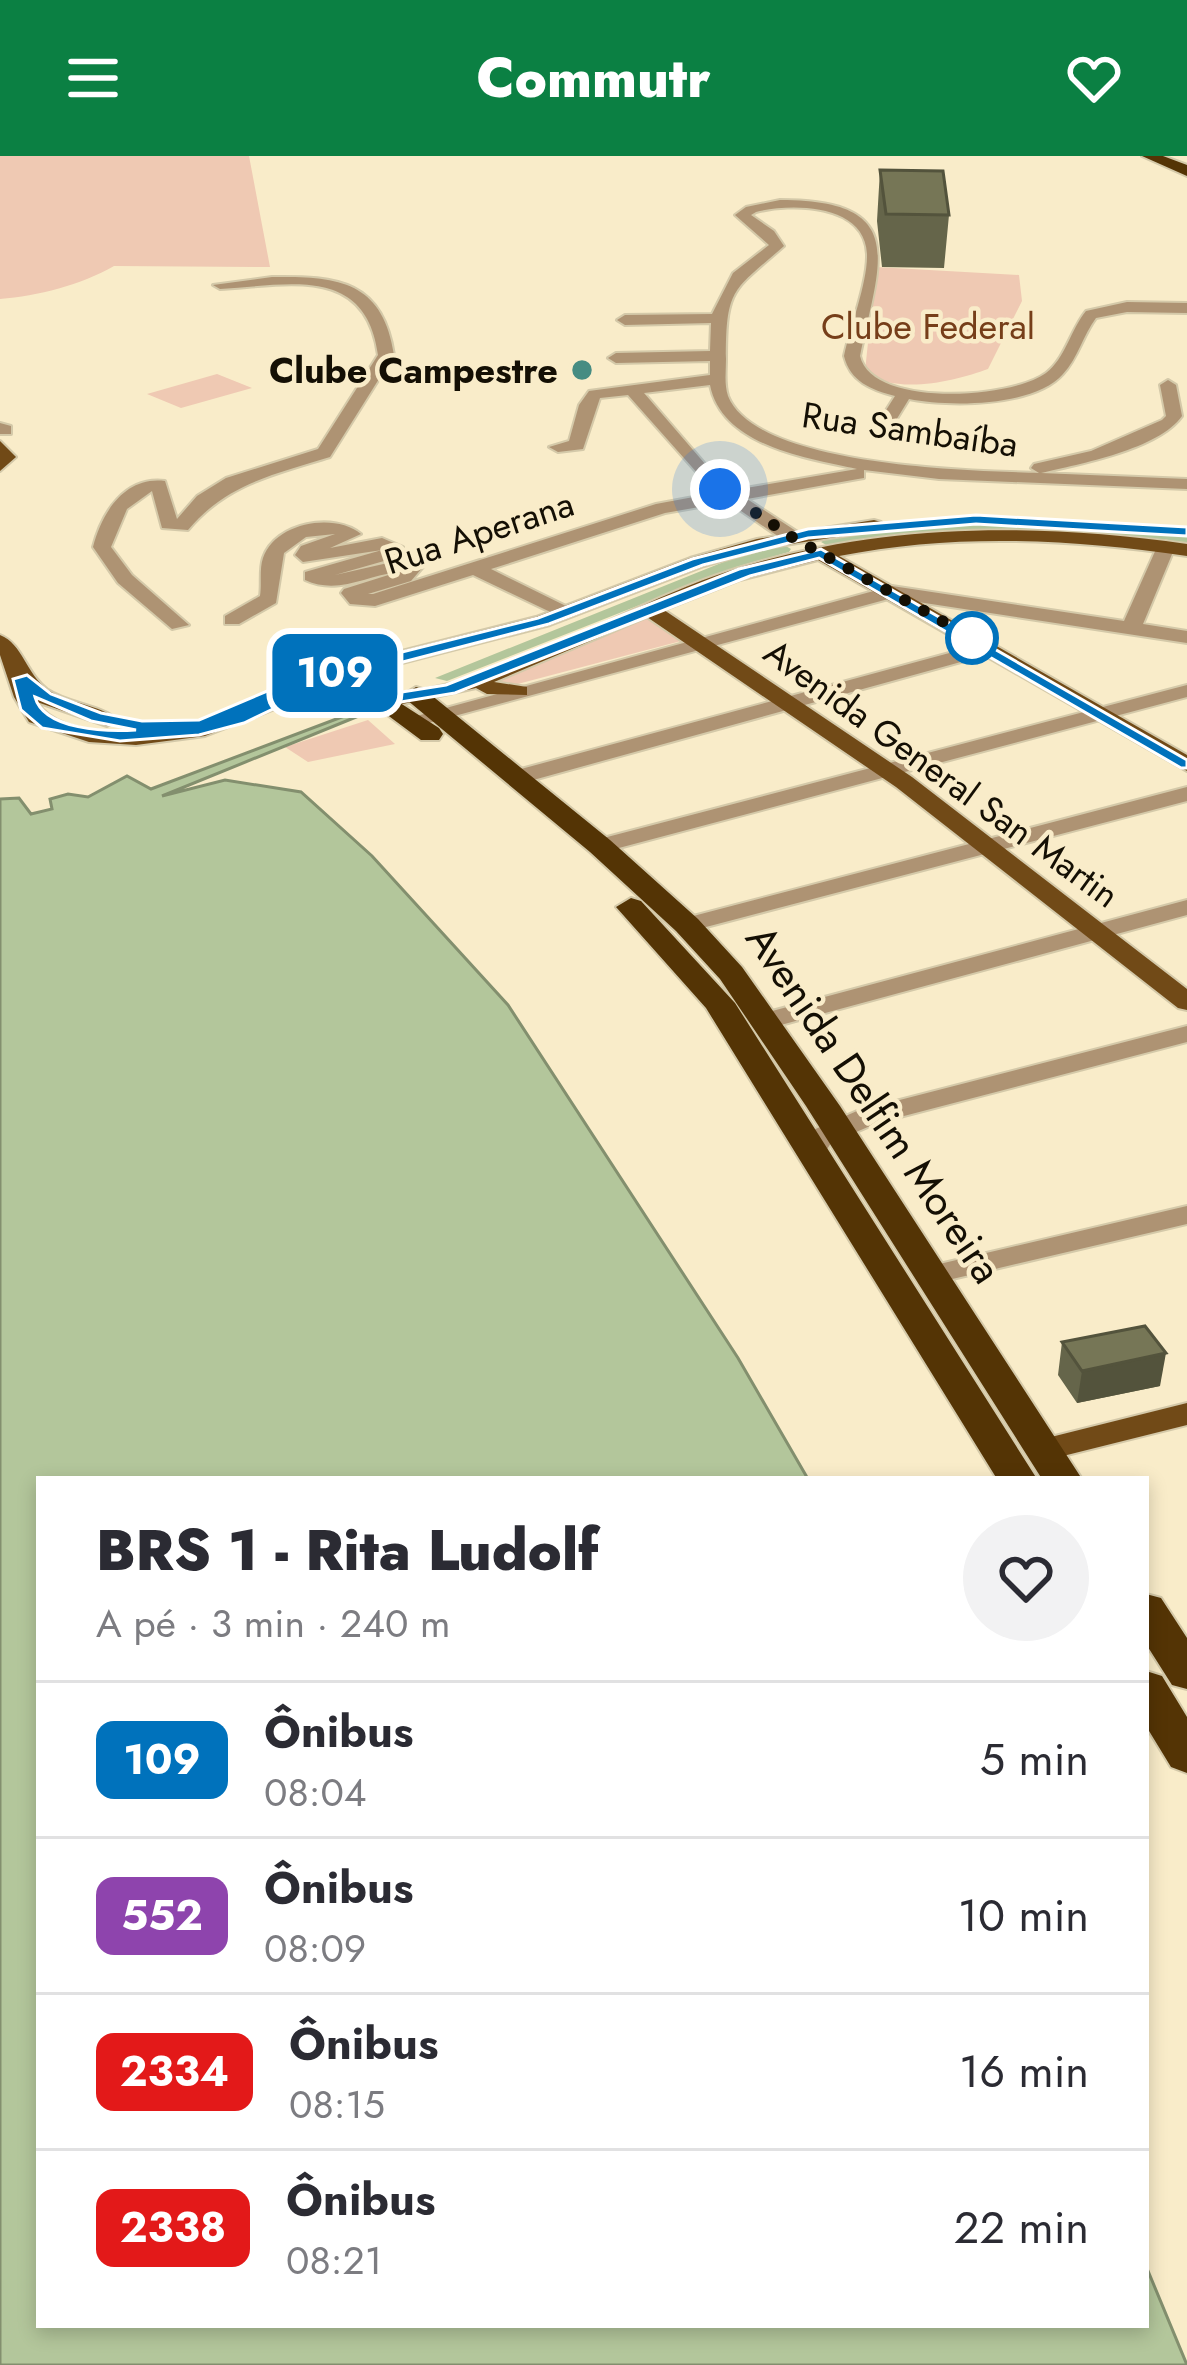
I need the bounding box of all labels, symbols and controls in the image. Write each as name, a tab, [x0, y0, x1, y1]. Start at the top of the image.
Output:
text: Commutr	[476, 39, 711, 117]
icon: menu	[60, 45, 126, 111]
icon: heart	[1061, 45, 1127, 111]
park label: Clube Federal	[821, 300, 1035, 352]
place label: Clube Campestre	[269, 344, 558, 396]
marker: Clube Campestre	[569, 357, 595, 383]
street label: Rua Sambaíba	[799, 388, 1021, 470]
your location	[690, 459, 750, 519]
street label: Rua Aperana	[378, 477, 580, 587]
unlabelled marker	[947, 613, 997, 663]
street label: Avenida General San Martin	[754, 626, 1130, 920]
line badge: 109	[266, 634, 404, 712]
text: 109	[296, 642, 374, 703]
street label: Avenida Delfim Moreira	[731, 912, 1017, 1296]
text: BRS 1 - Rita Ludolf	[96, 1509, 599, 1591]
button: heart	[963, 1515, 1089, 1641]
text: A pé · 3 min · 240 m	[96, 1595, 450, 1652]
text: Ônibus	[264, 1699, 413, 1764]
text: 5 min	[980, 1727, 1089, 1792]
text: 109	[123, 1729, 201, 1790]
text: 08:04	[264, 1764, 367, 1821]
text: Ônibus	[264, 1855, 413, 1920]
text: 10 min	[958, 1883, 1089, 1948]
text: 552	[121, 1885, 203, 1946]
text: 08:09	[264, 1920, 366, 1977]
text: Ônibus	[289, 2011, 438, 2076]
text: 16 min	[959, 2039, 1089, 2104]
text: 2334	[120, 2041, 229, 2102]
text: 08:15	[289, 2076, 385, 2133]
text: Ônibus	[286, 2167, 435, 2232]
text: 22 min	[954, 2195, 1089, 2260]
text: 2338	[120, 2197, 226, 2258]
text: 08:21	[286, 2232, 382, 2289]

